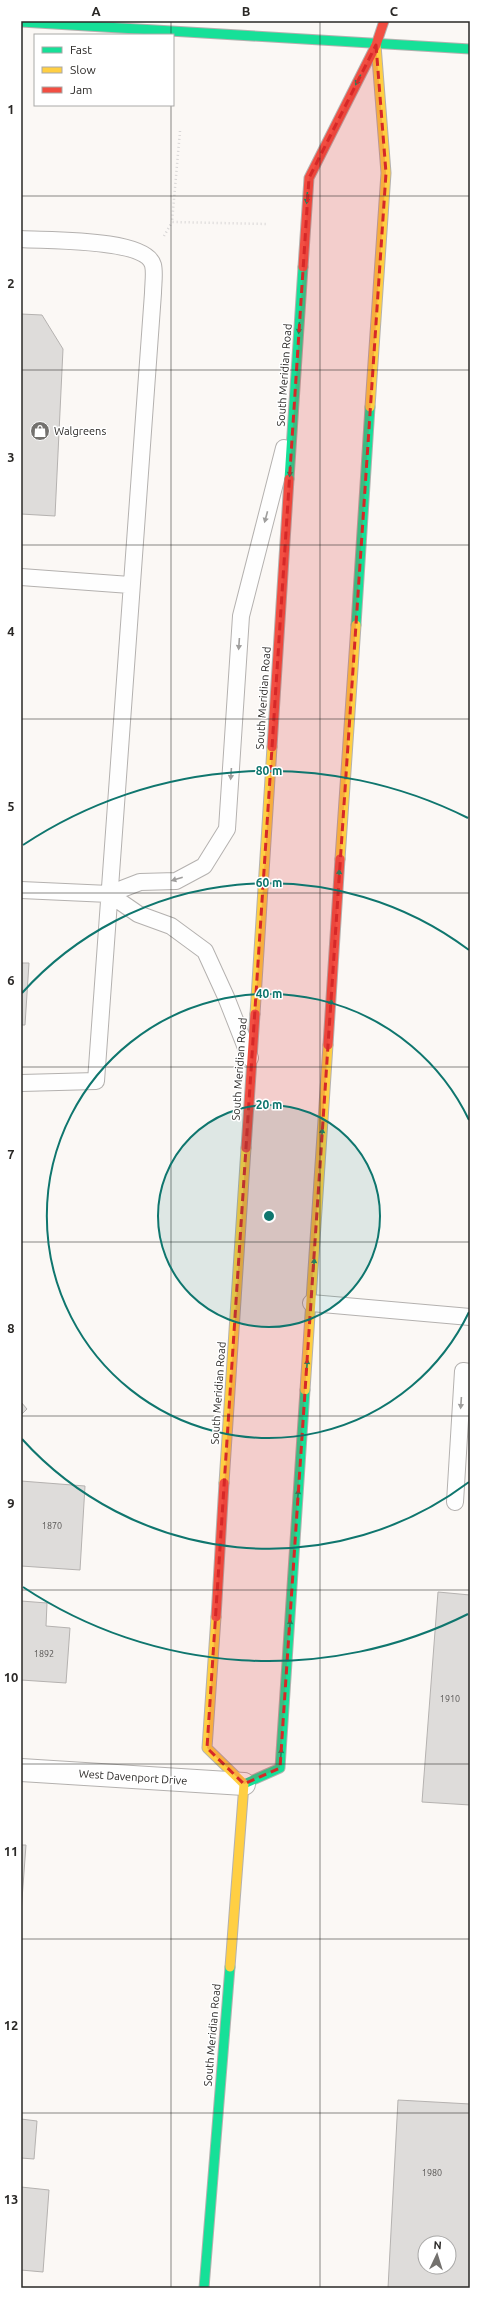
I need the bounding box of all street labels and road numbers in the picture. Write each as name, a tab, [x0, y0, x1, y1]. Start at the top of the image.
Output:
street label: South Meridian Road	[274, 323, 294, 427]
street label: South Meridian Road	[253, 646, 273, 750]
street label: South Meridian Road	[229, 1017, 249, 1121]
street label: South Meridian Road	[208, 1341, 228, 1445]
street label: West Davenport Drive	[78, 1767, 188, 1787]
street label: South Meridian Road	[202, 1983, 222, 2087]

